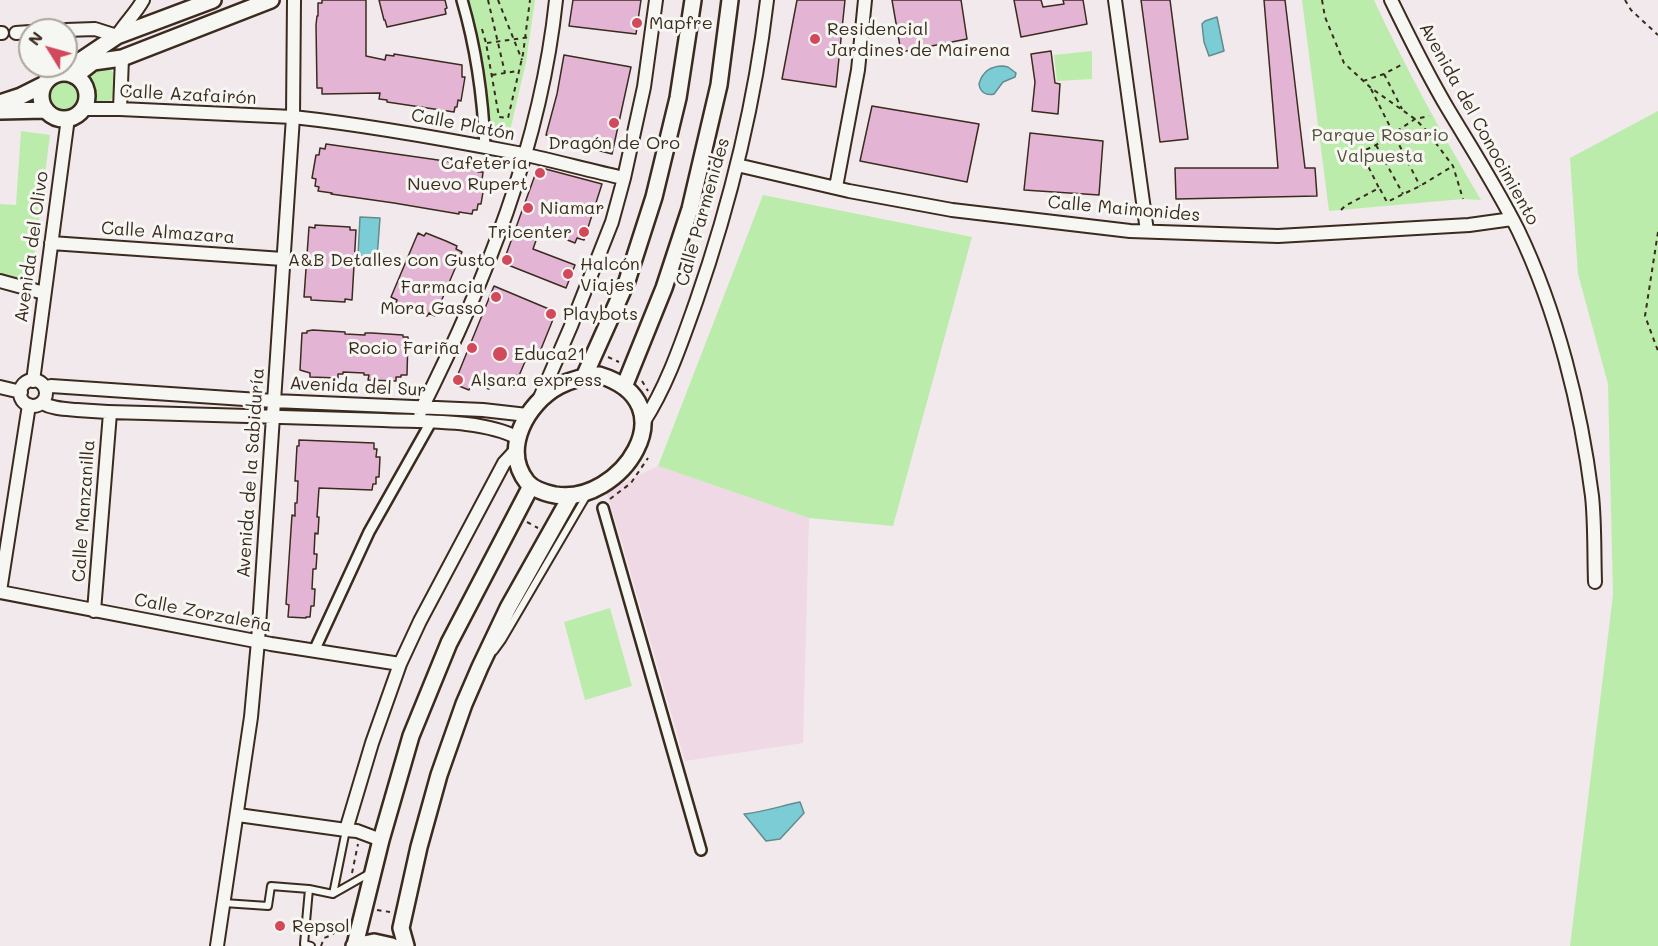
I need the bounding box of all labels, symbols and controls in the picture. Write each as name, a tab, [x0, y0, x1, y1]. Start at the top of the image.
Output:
place label: Mapfre	[649, 12, 713, 34]
marker: Mapfre	[630, 16, 644, 30]
north arrow	[18, 18, 78, 78]
place label: Residencial Jardines de Mairena	[827, 18, 1010, 60]
street label: Avenida del Conocimiento	[1414, 19, 1544, 229]
text: N	[23, 27, 47, 49]
marker: Residencial Jardines de Mairena	[808, 32, 822, 46]
street label: Calle Azafairón	[119, 81, 257, 109]
street label: Calle Platón	[409, 104, 517, 146]
marker: Dragón de Oro	[607, 116, 621, 130]
park label: Parque Rosario Valpuesta	[1312, 124, 1448, 166]
place label: Dragón de Oro	[548, 132, 680, 154]
street label: Calle Parmenides	[671, 135, 735, 289]
place label: Cafetería Nuevo Rupert	[407, 152, 528, 195]
marker: Cafetería Nuevo Rupert	[533, 166, 547, 180]
street label: Avenida del Olivo	[11, 170, 53, 324]
street label: Calle Maimonides	[1047, 192, 1201, 226]
place label: Niamar	[540, 197, 605, 219]
marker: Niamar	[521, 201, 535, 215]
street label: Calle Almazara	[100, 218, 236, 248]
place label: Tricenter	[488, 221, 572, 243]
marker: Tricenter	[577, 225, 591, 239]
place label: A&B Detalles con Gusto	[288, 249, 495, 271]
marker: A&B Detalles con Gusto	[500, 253, 514, 267]
place label: Halcón Viajes	[580, 253, 640, 296]
marker: Halcón Viajes	[561, 267, 575, 281]
place label: Farmacia Mora Gasso	[380, 276, 484, 318]
marker: Farmacia Mora Gasso	[489, 290, 503, 304]
place label: Playbots	[563, 303, 638, 325]
marker: Playbots	[544, 307, 558, 321]
place label: Rocio Fariña	[348, 337, 460, 359]
marker: Rocio Fariña	[465, 341, 479, 355]
place label: Educa21	[514, 343, 585, 365]
marker: Educa21	[491, 345, 509, 363]
street label: Avenida de la Sabiduría	[233, 367, 269, 579]
place label: Alsara express	[470, 369, 602, 391]
street label: Avenida del Sur	[289, 373, 427, 401]
marker: Alsara express	[451, 373, 465, 387]
street label: Calle Manzanilla	[68, 439, 100, 583]
street label: Calle Zorzaleña	[132, 589, 274, 637]
place label: Repsol	[292, 915, 350, 937]
marker: Repsol	[273, 919, 287, 933]

